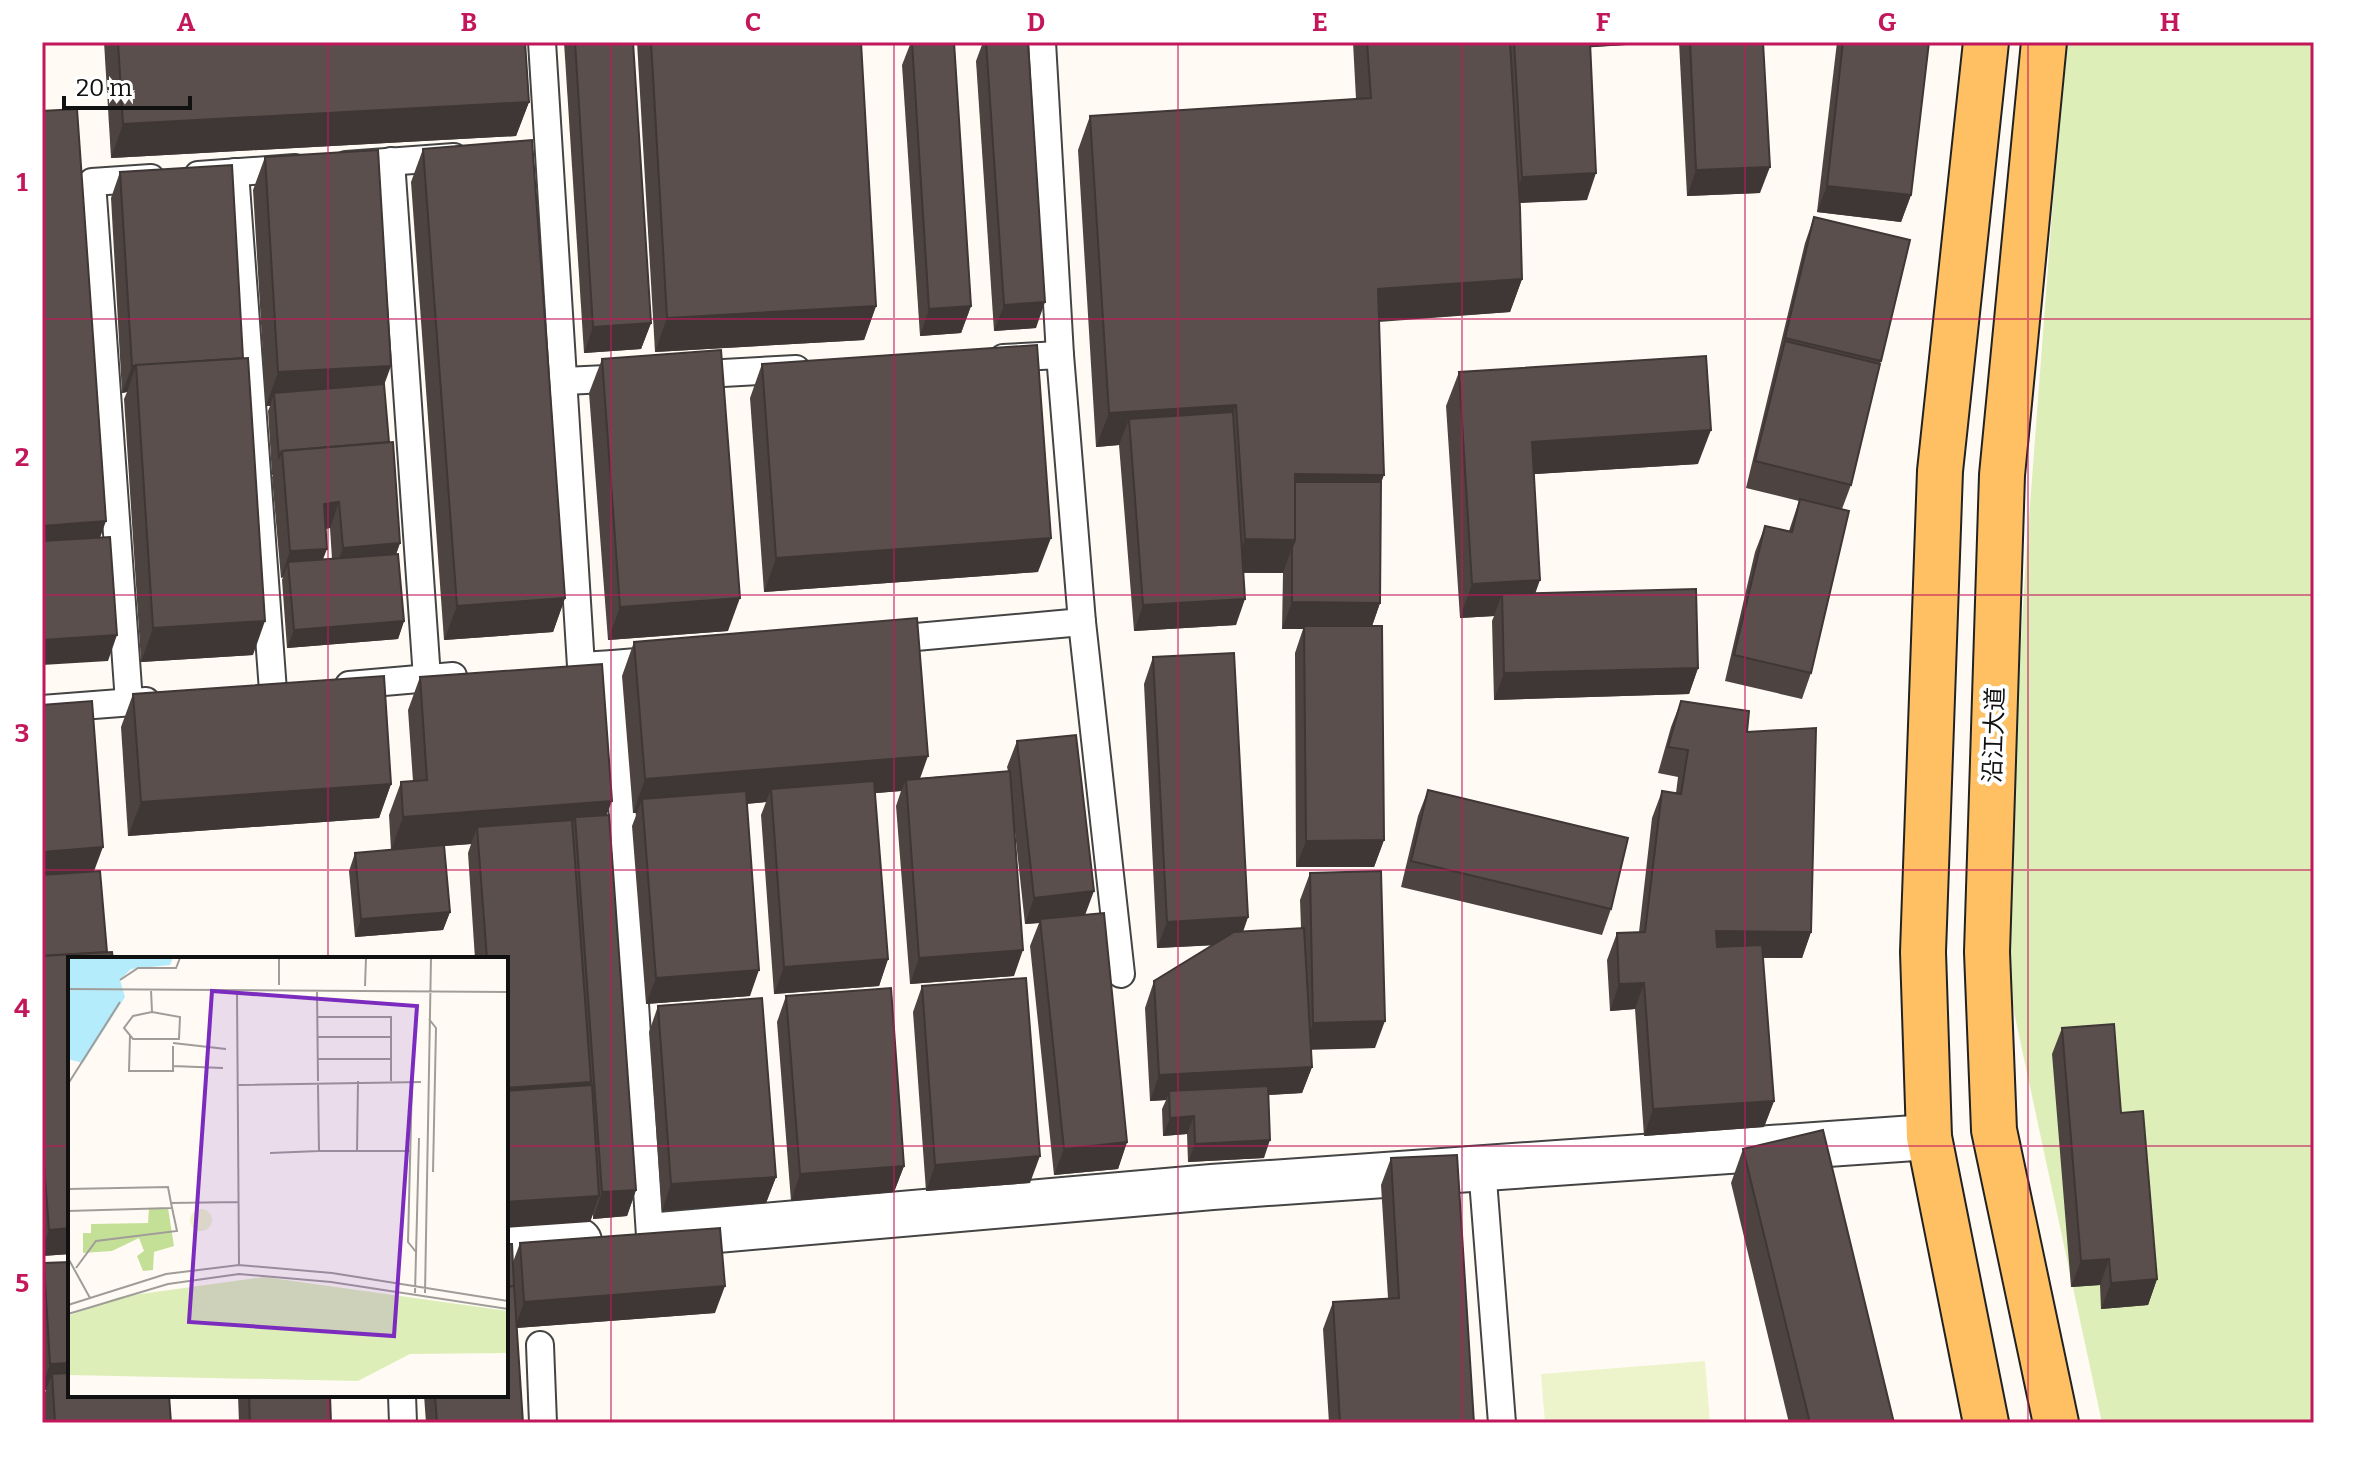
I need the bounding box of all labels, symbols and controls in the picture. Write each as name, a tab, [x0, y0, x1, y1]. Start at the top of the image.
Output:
text: A	[177, 7, 196, 38]
text: B	[461, 7, 477, 38]
text: C	[745, 7, 761, 38]
text: D	[1027, 7, 1045, 38]
text: E	[1312, 7, 1328, 38]
text: F	[1596, 7, 1611, 38]
text: G	[1878, 7, 1897, 38]
text: H	[2160, 7, 2180, 38]
scale bar	[64, 60, 190, 110]
text: 20 m	[76, 74, 132, 102]
text: 1	[16, 167, 28, 198]
text: 2	[15, 442, 29, 473]
street label: 沿江大道	[1978, 687, 2010, 783]
text: 3	[15, 718, 29, 749]
inset map	[68, 957, 508, 1397]
text: 4	[14, 993, 30, 1024]
text: 5	[15, 1268, 29, 1299]

